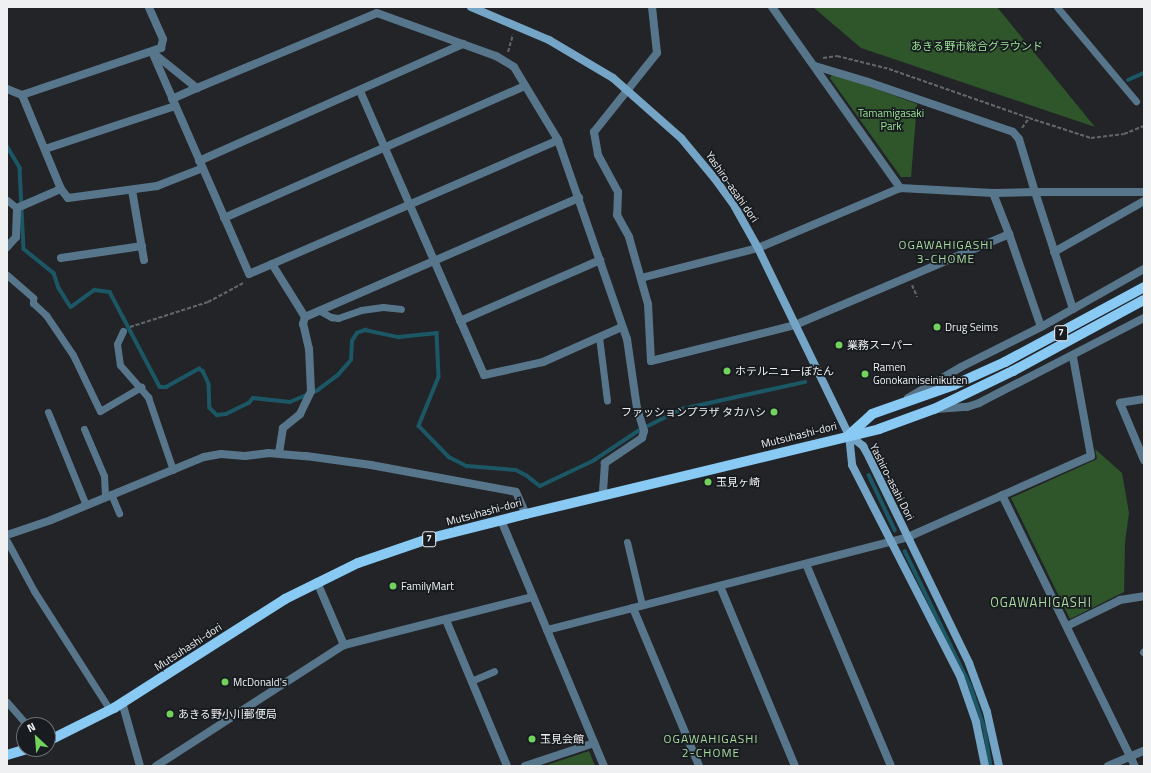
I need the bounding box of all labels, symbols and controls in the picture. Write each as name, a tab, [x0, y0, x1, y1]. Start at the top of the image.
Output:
park label: あきる野市総合グラウンド	[911, 39, 1043, 53]
park label: Tamamigasaki Park	[858, 107, 924, 133]
street label: Yashiro-asahi dori	[703, 149, 761, 225]
district label: OGAWAHIGASHI 3-CHOME	[899, 238, 993, 266]
place label: Drug Seims	[945, 320, 998, 334]
marker: Drug Seims	[932, 322, 942, 332]
road number: 7	[1054, 325, 1068, 341]
place label: 業務スーパー	[847, 338, 913, 352]
marker: 業務スーパー	[834, 340, 844, 350]
place label: Ramen Gonokamiseinikuten	[873, 361, 967, 387]
place label: ホテルニューぼたん	[735, 364, 834, 378]
marker: ホテルニューぼたん	[722, 366, 732, 376]
marker: Ramen Gonokamiseinikuten	[860, 369, 870, 379]
place label: ファッションプラザ タカハシ	[621, 405, 766, 419]
marker: ファッションプラザ タカハシ	[769, 407, 779, 417]
street label: Mutsuhashi-dori	[760, 419, 838, 451]
street label: Yashiro-asahi Dori	[867, 441, 917, 523]
place label: 玉見ヶ崎	[716, 475, 760, 489]
marker: 玉見ヶ崎	[703, 477, 713, 487]
street label: Mutsuhashi-dori	[445, 496, 523, 528]
road number: 7	[422, 531, 436, 547]
place label: FamilyMart	[401, 579, 454, 593]
marker: FamilyMart	[388, 581, 398, 591]
district label: OGAWAHIGASHI	[990, 594, 1092, 610]
street label: Mutsuhashi-dori	[152, 620, 224, 674]
place label: McDonald's	[233, 675, 287, 689]
marker: McDonald's	[220, 677, 230, 687]
place label: あきる野小川郵便局	[178, 707, 277, 721]
marker: あきる野小川郵便局	[165, 709, 175, 719]
north arrow	[16, 717, 56, 757]
text: N	[24, 718, 38, 736]
place label: 玉見会館	[540, 732, 584, 746]
district label: OGAWAHIGASHI 2-CHOME	[664, 732, 758, 760]
marker: 玉見会館	[527, 734, 537, 744]

